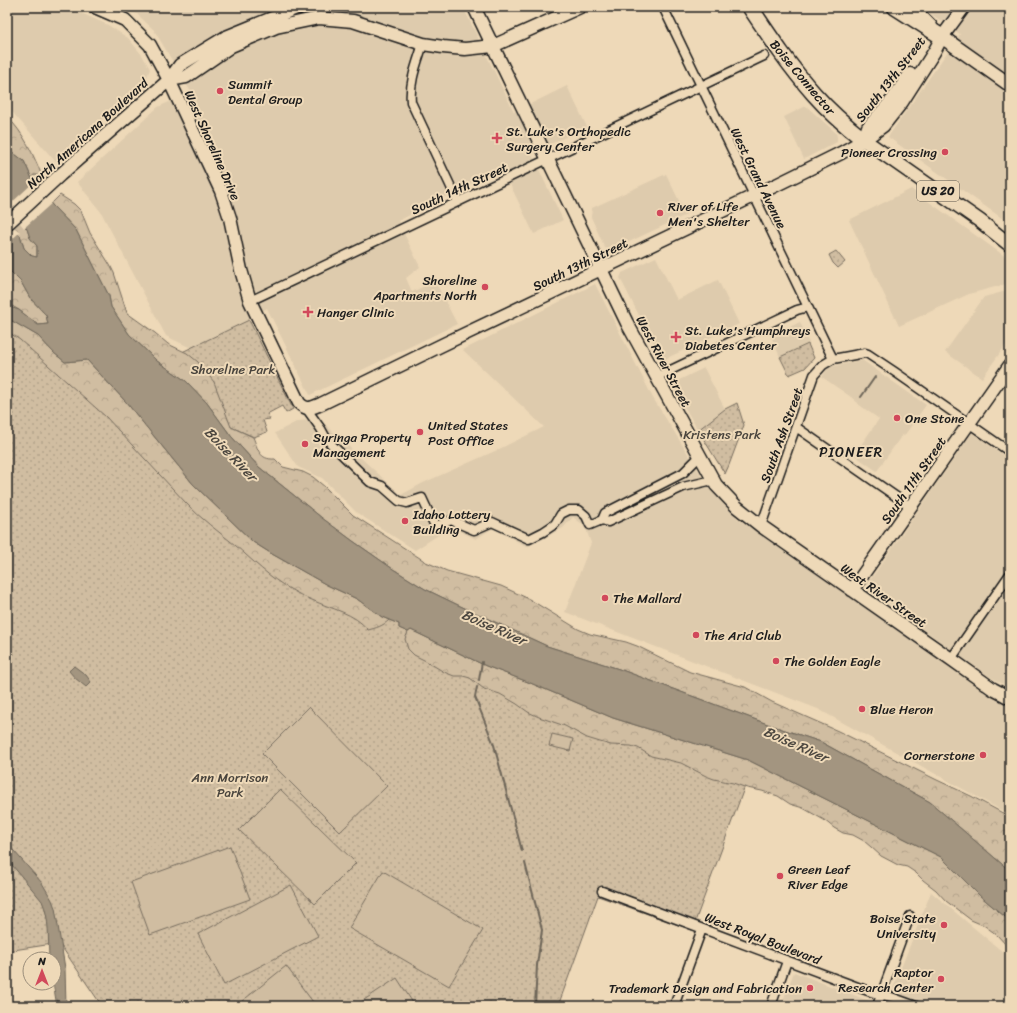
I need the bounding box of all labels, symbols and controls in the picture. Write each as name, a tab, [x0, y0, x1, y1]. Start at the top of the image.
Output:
street label: South 13th Street	[849, 31, 932, 127]
street label: Boise Connector	[764, 34, 842, 121]
street label: North Americana Boulevard	[21, 71, 155, 195]
place label: Summit Dental Group	[228, 73, 303, 111]
street label: West Shoreline Drive	[178, 86, 247, 204]
marker: Summit Dental Group	[215, 86, 225, 96]
place label: St. Luke's Orthopedic Surgery Center	[506, 120, 631, 158]
street label: West Grand Avenue	[724, 124, 793, 233]
marker: St. Luke's Orthopedic Surgery Center	[491, 132, 503, 144]
place label: Pioneer Crossing	[841, 141, 937, 164]
marker: Pioneer Crossing	[940, 147, 950, 157]
street label: South 14th Street	[407, 156, 512, 221]
road number: US 20	[917, 181, 959, 201]
place label: River of Life Men's Shelter	[668, 195, 750, 233]
marker: River of Life Men's Shelter	[655, 208, 665, 218]
street label: South 13th Street	[528, 231, 632, 298]
place label: Shoreline Apartments North	[372, 269, 477, 307]
marker: Shoreline Apartments North	[480, 282, 490, 292]
place label: Hanger Clinic	[317, 301, 395, 324]
marker: Hanger Clinic	[302, 306, 314, 318]
street label: West River Street	[630, 311, 698, 412]
place label: St. Luke's Humphreys Diabetes Center	[685, 319, 811, 357]
marker: St. Luke's Humphreys Diabetes Center	[670, 331, 682, 343]
park label: Shoreline Park	[191, 358, 275, 381]
street label: South Ash Street	[754, 384, 809, 486]
place label: One Stone	[905, 407, 964, 430]
marker: One Stone	[892, 413, 902, 423]
place label: United States Post Office	[428, 414, 509, 452]
water label: Boise River	[198, 421, 265, 489]
park label: Kristens Park	[683, 423, 761, 446]
place label: Syringa Property Management	[313, 426, 412, 464]
marker: United States Post Office	[415, 427, 425, 437]
street label: South 11th Street	[875, 431, 952, 529]
marker: Syringa Property Management	[300, 439, 310, 449]
district label: PIONEER	[819, 440, 883, 465]
place label: Idaho Lottery Building	[412, 503, 491, 541]
marker: Idaho Lottery Building	[400, 516, 410, 526]
street label: West River Street	[836, 557, 932, 634]
place label: The Mallard	[613, 587, 682, 610]
marker: The Mallard	[600, 593, 610, 603]
water label: Boise River	[457, 602, 532, 654]
place label: The Arid Club	[704, 624, 782, 647]
marker: The Arid Club	[691, 630, 701, 640]
place label: The Golden Eagle	[784, 650, 881, 673]
marker: The Golden Eagle	[771, 656, 781, 666]
place label: Blue Heron	[870, 698, 933, 721]
marker: Blue Heron	[857, 704, 867, 714]
water label: Boise River	[759, 719, 834, 771]
place label: Cornerstone	[904, 744, 975, 767]
marker: Cornerstone	[978, 750, 988, 760]
park label: Ann Morrison Park	[191, 766, 268, 804]
place label: Green Leaf River Edge	[788, 858, 851, 896]
marker: Green Leaf River Edge	[775, 871, 785, 881]
street label: West Royal Boulevard	[701, 906, 825, 972]
place label: Boise State University	[870, 907, 936, 945]
marker: Boise State University	[939, 920, 949, 930]
north arrow	[22, 951, 62, 991]
text: N	[37, 952, 46, 971]
place label: Raptor Research Center	[838, 961, 934, 999]
marker: Raptor Research Center	[936, 974, 946, 984]
place label: Trademark Design and Fabrication	[609, 977, 802, 1000]
marker: Trademark Design and Fabrication	[805, 983, 815, 993]

